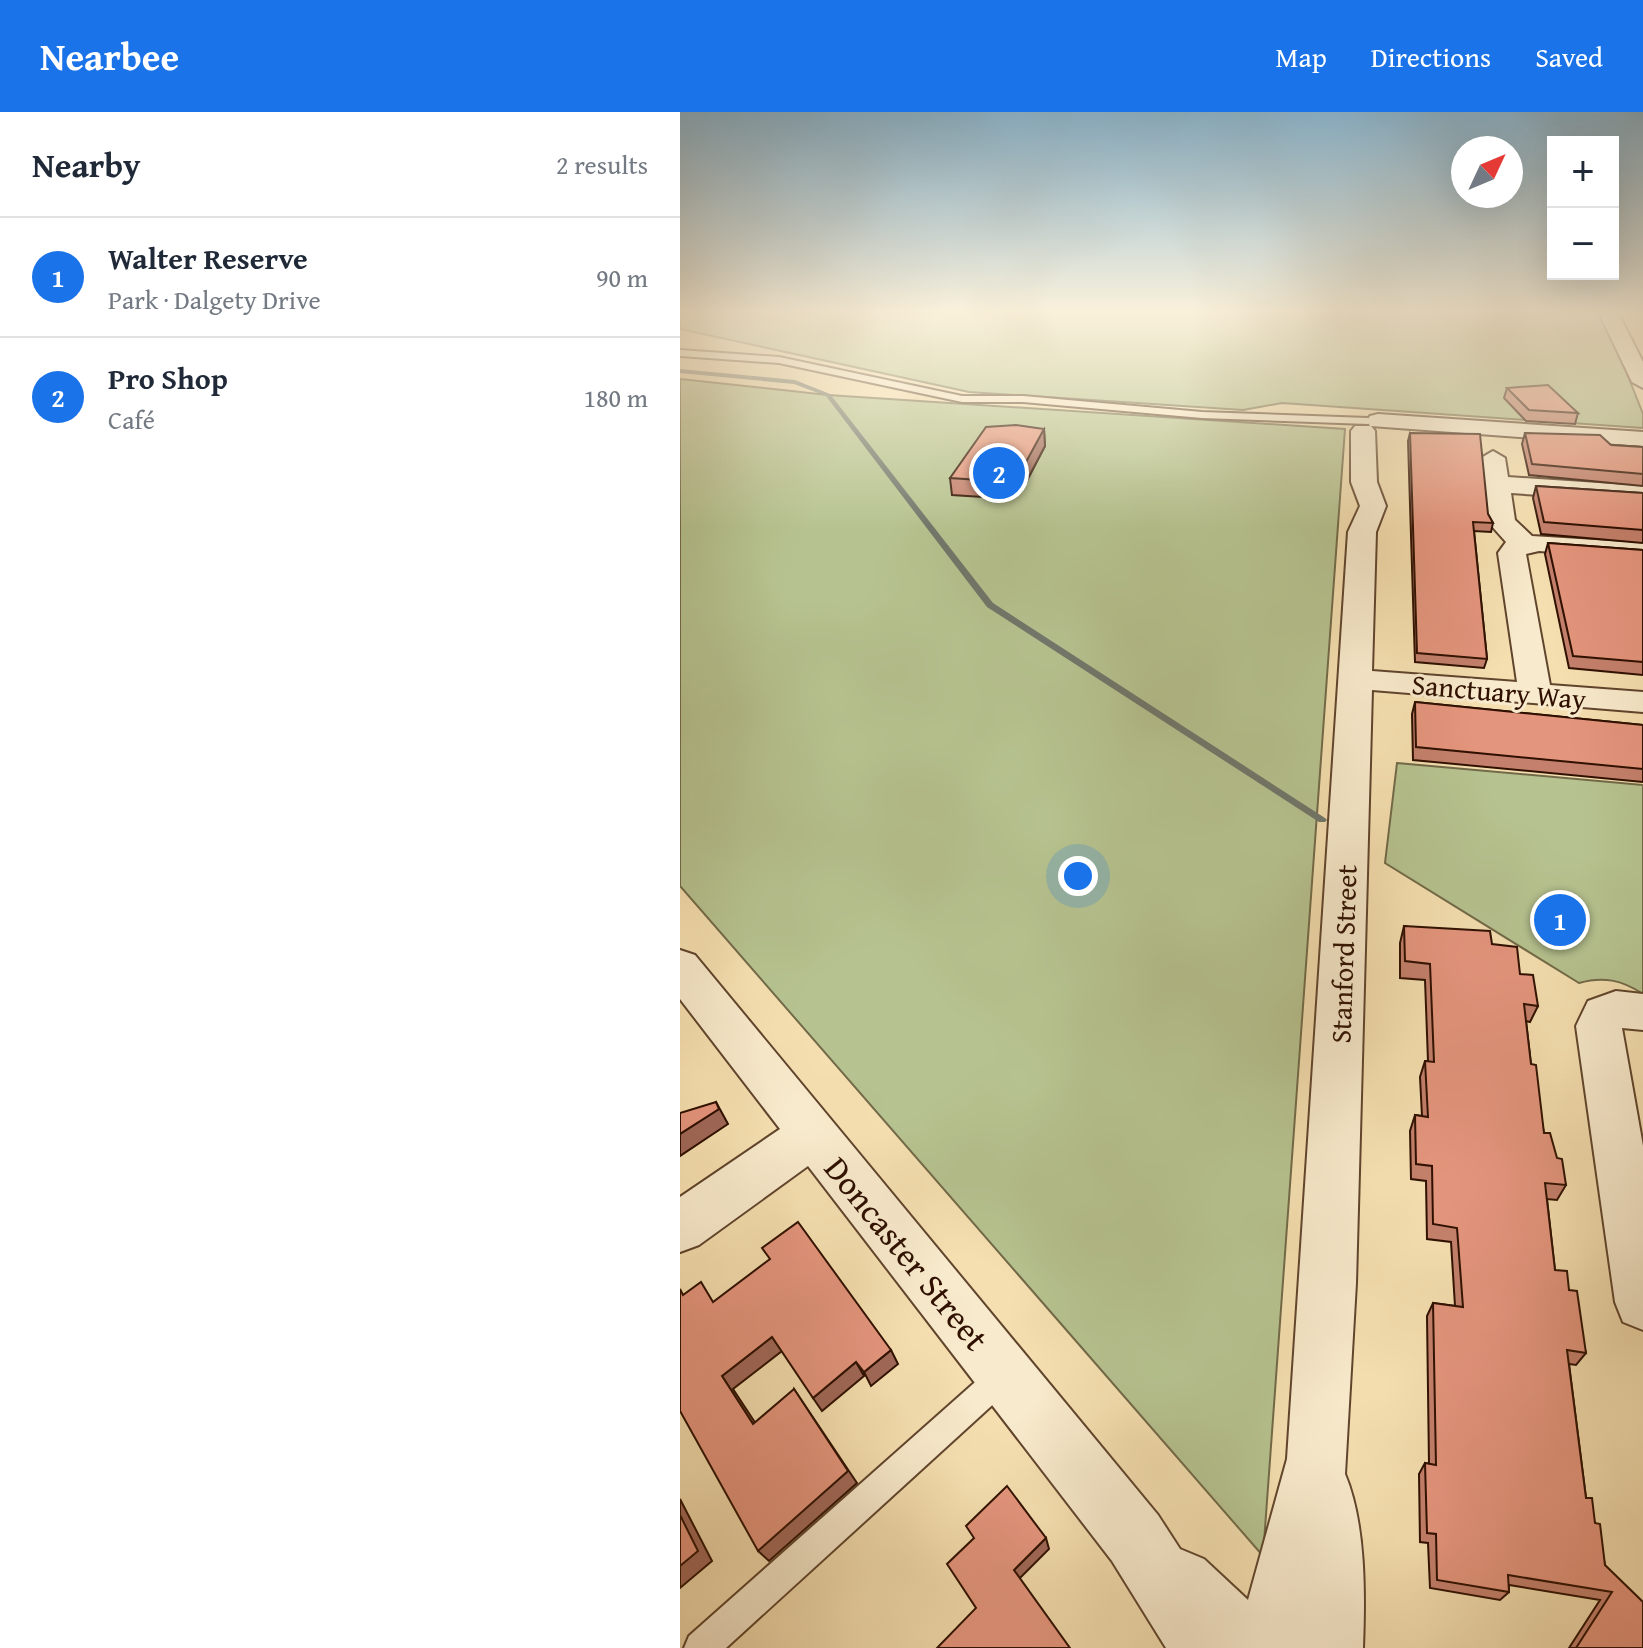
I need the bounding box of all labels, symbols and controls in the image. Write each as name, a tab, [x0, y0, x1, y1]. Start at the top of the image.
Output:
text: Nearbee	[40, 28, 179, 84]
text: Map	[1275, 36, 1327, 77]
text: Directions	[1371, 36, 1491, 77]
text: Saved	[1535, 36, 1603, 77]
north arrow	[1451, 136, 1523, 208]
map controls	[1547, 136, 1619, 280]
button: +	[1547, 136, 1619, 208]
text: Nearby	[32, 140, 141, 189]
text: 2 results	[556, 145, 648, 184]
button: −	[1547, 208, 1619, 280]
text: Walter Reserve	[108, 236, 308, 280]
text: 1	[51, 258, 65, 297]
text: 90 m	[596, 258, 648, 297]
text: Park · Dalgety Drive	[108, 280, 321, 319]
text: Pro Shop	[108, 356, 228, 400]
text: 2	[51, 378, 65, 417]
text: 180 m	[583, 378, 648, 417]
text: Café	[108, 400, 155, 439]
pin: 2	[973, 443, 1025, 503]
street label: Sanctuary Way	[1410, 663, 1588, 719]
your location	[1058, 856, 1098, 896]
street label: Stanford Street	[1319, 864, 1367, 1044]
pin: 1	[1534, 890, 1586, 950]
street label: Doncaster Street	[813, 1145, 1001, 1361]

